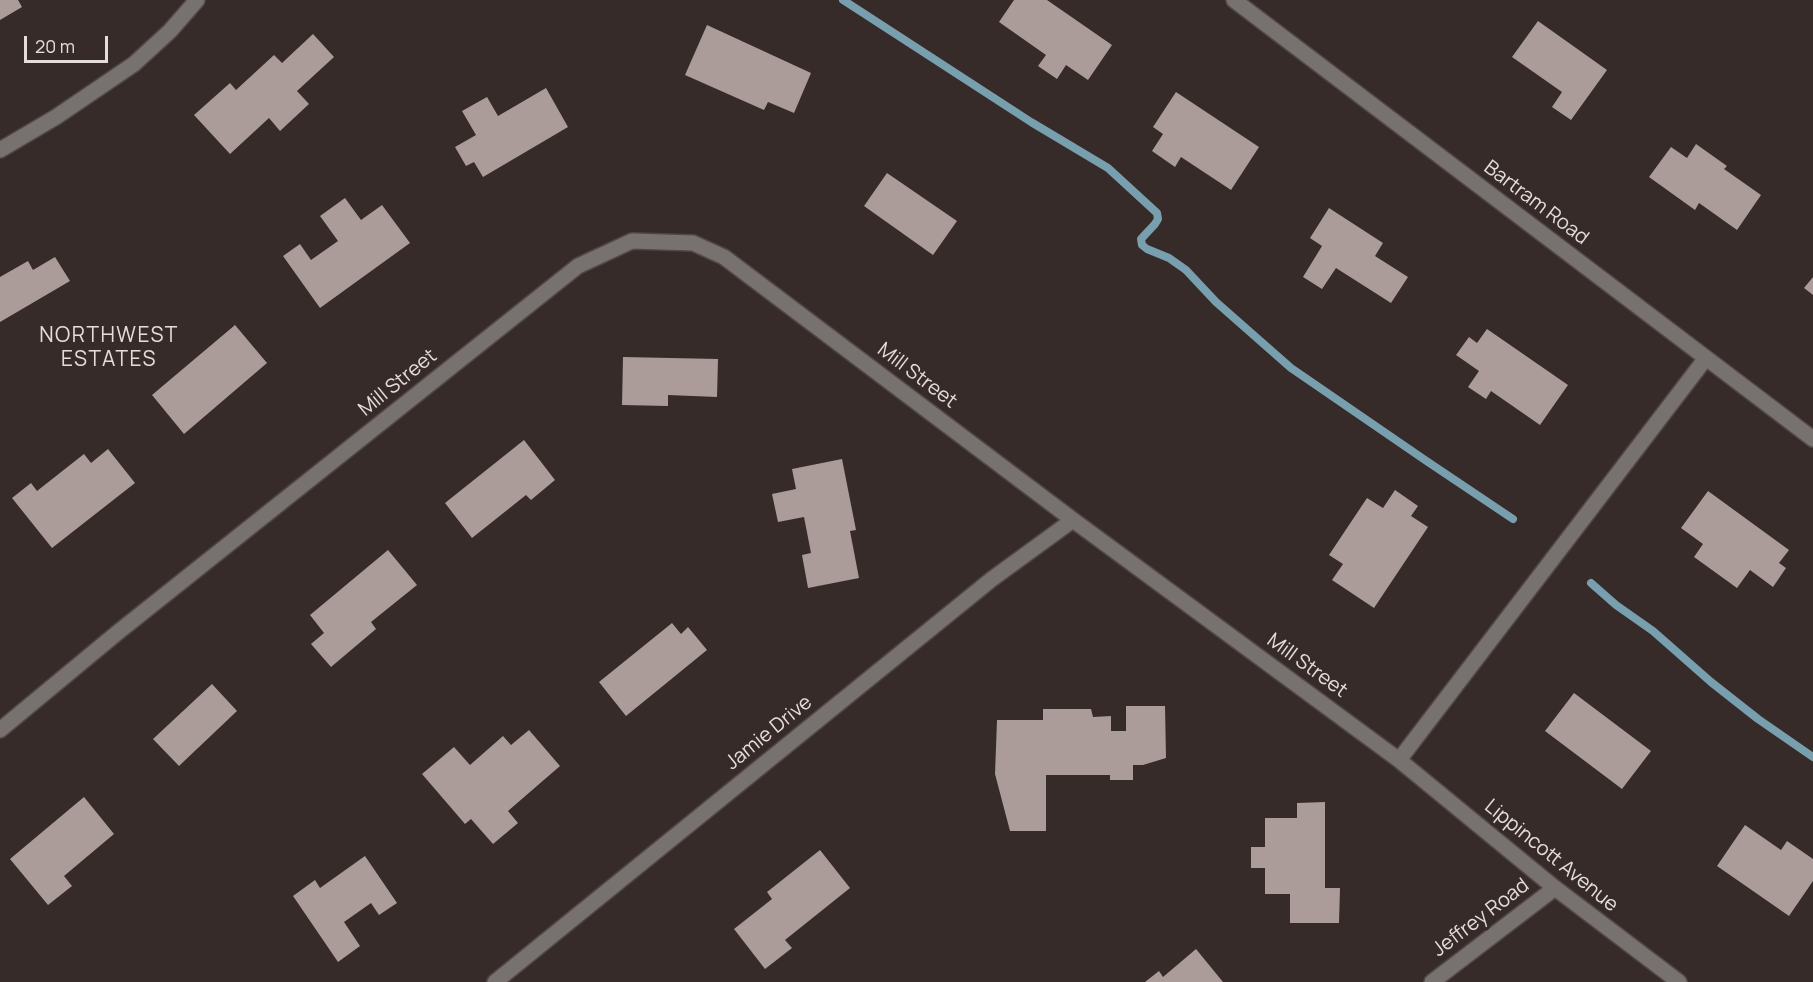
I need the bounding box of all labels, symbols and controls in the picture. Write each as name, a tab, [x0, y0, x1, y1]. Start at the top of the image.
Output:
scale bar	[27, 24, 111, 62]
text: 20 m	[35, 34, 75, 58]
street label: Bartram Road	[1479, 156, 1593, 250]
district label: NORTHWEST ESTATES	[39, 323, 179, 373]
street label: Mill Street	[872, 338, 962, 414]
street label: Mill Street	[354, 344, 442, 422]
street label: Mill Street	[1262, 629, 1352, 703]
street label: Jamie Drive	[721, 691, 817, 775]
street label: Lippincott Avenue	[1479, 795, 1623, 917]
street label: Jeffrey Road	[1428, 874, 1534, 962]

